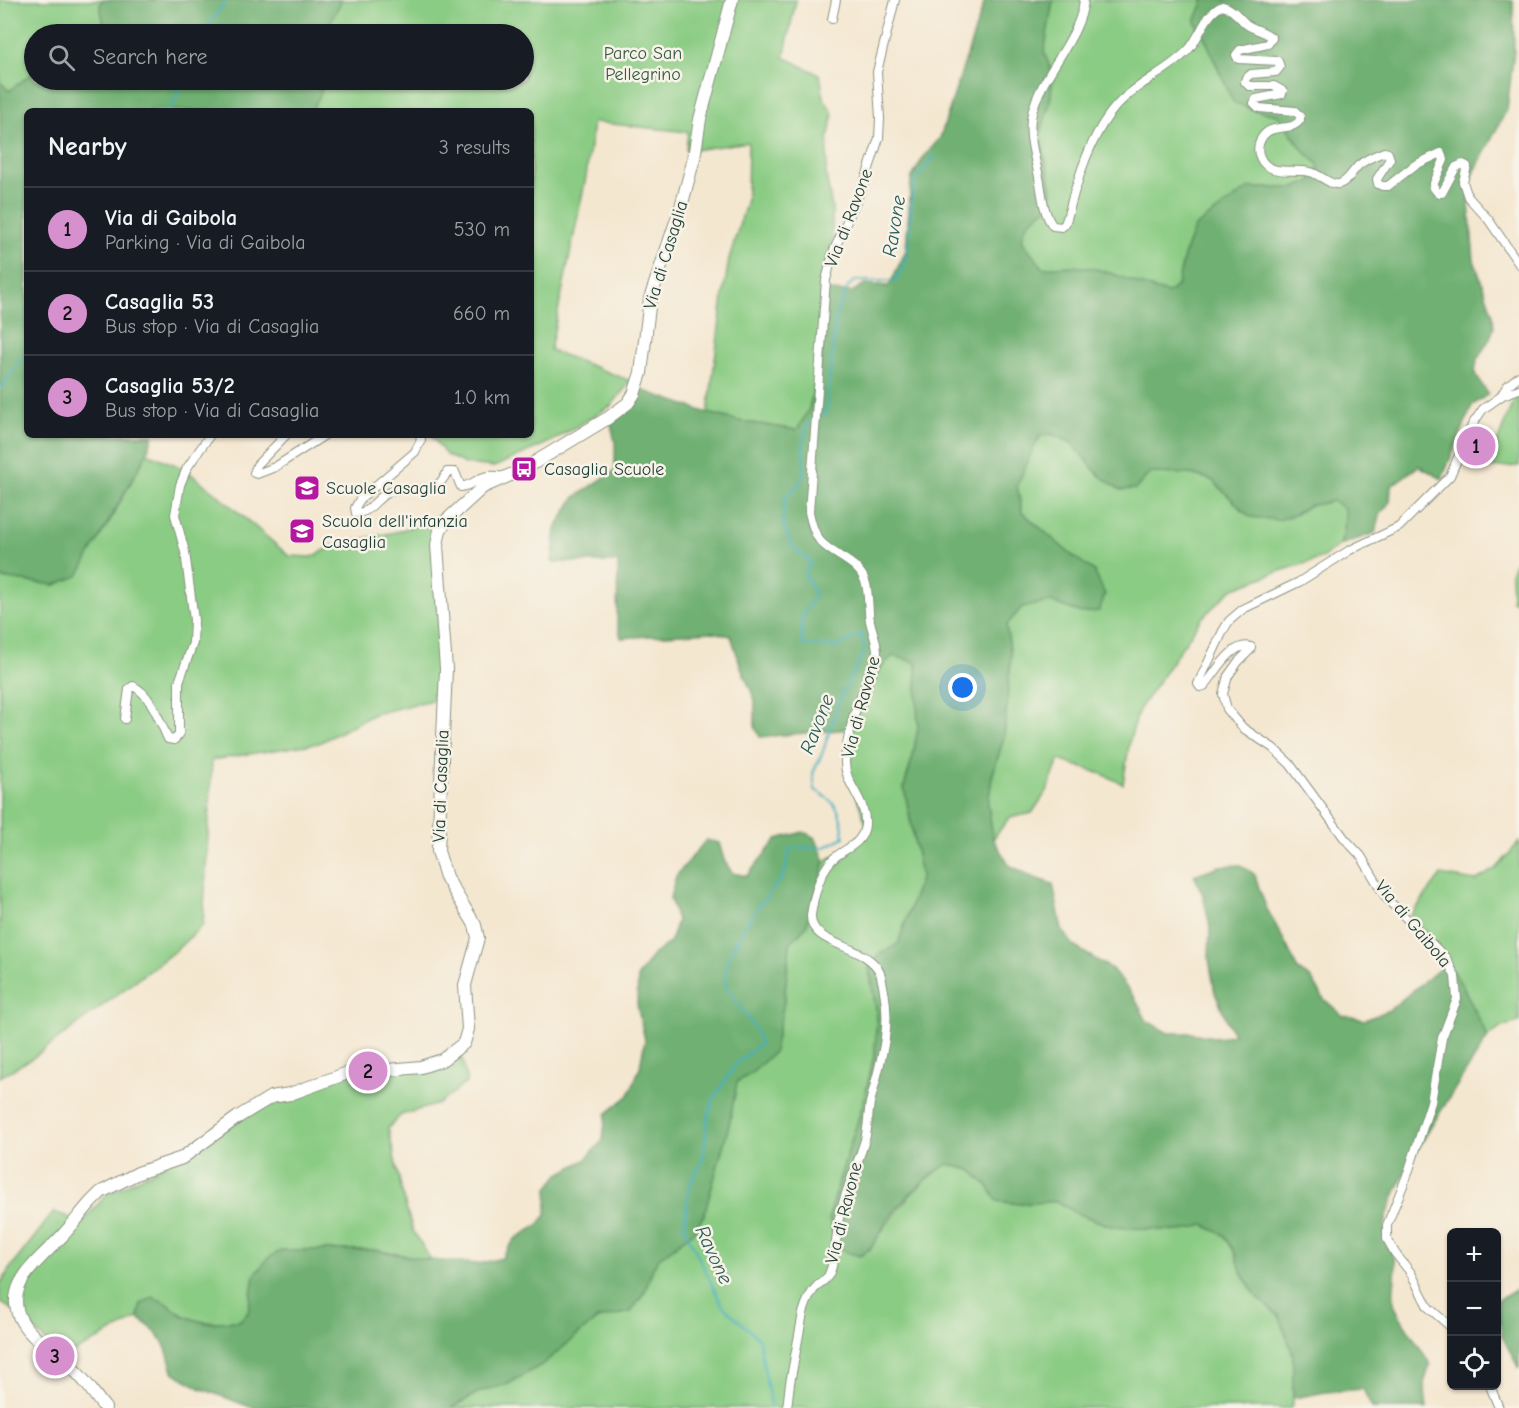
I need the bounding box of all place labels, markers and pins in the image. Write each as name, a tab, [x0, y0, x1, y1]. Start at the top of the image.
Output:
pin: 1	[1456, 424, 1496, 468]
bus stop icon: Casaglia Scuole	[509, 454, 539, 484]
place label: Casaglia Scuole	[544, 459, 664, 480]
school or university icon: Scuole Casaglia	[292, 473, 322, 503]
place label: Scuole Casaglia	[326, 478, 446, 499]
place label: Scuola dell'infanzia Casaglia	[322, 511, 468, 553]
school or university icon: Scuola dell'infanzia Casaglia	[287, 516, 317, 546]
pin: 2	[348, 1048, 388, 1094]
pin: 3	[36, 1334, 74, 1378]

